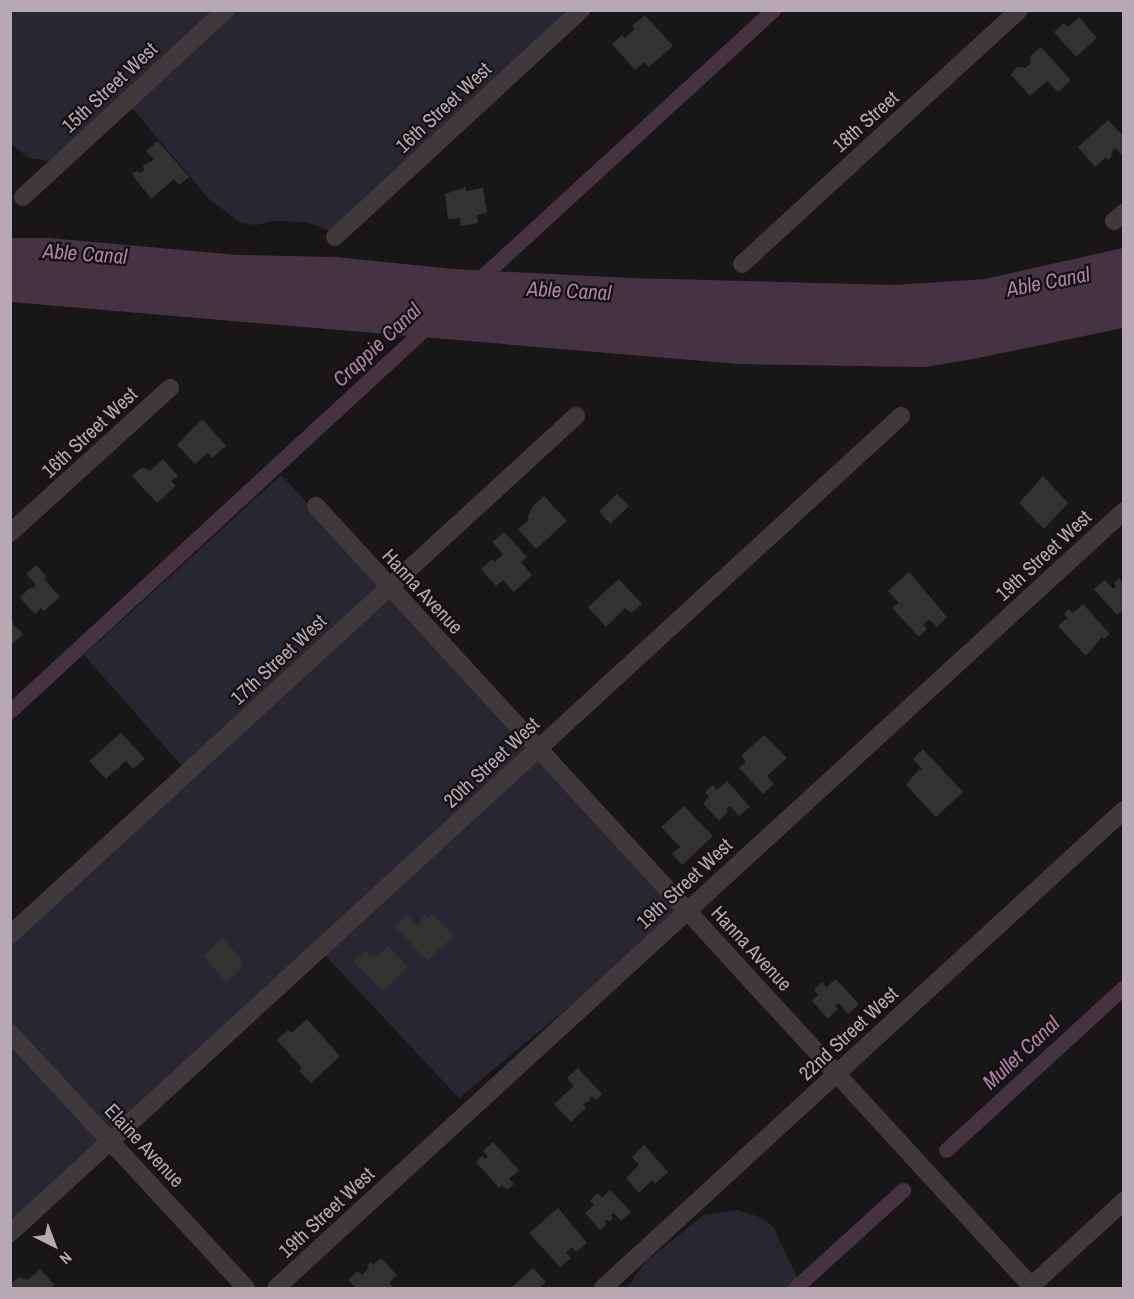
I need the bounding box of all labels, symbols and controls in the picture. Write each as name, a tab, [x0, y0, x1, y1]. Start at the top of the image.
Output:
street label: 15th Street West	[56, 37, 162, 137]
street label: 16th Street West	[390, 57, 496, 157]
street label: 18th Street	[827, 85, 903, 157]
water label: Able Canal	[42, 238, 128, 270]
water label: Able Canal	[1004, 262, 1092, 302]
water label: Able Canal	[526, 276, 612, 306]
water label: Crappie Canal	[328, 298, 426, 392]
street label: 16th Street West	[36, 382, 142, 482]
street label: 19th Street West	[990, 505, 1096, 605]
street label: Hanna Avenue	[377, 543, 469, 639]
street label: 17th Street West	[225, 609, 331, 709]
street label: 20th Street West	[438, 712, 544, 812]
street label: 19th Street West	[631, 833, 737, 933]
street label: Hanna Avenue	[706, 900, 798, 996]
street label: 22nd Street West	[794, 981, 902, 1085]
water label: Mullet Canal	[977, 1011, 1065, 1095]
street label: Elaine Avenue	[100, 1098, 190, 1192]
street label: 19th Street West	[273, 1162, 379, 1262]
north arrow	[24, 1215, 84, 1275]
text: N	[55, 1247, 77, 1270]

